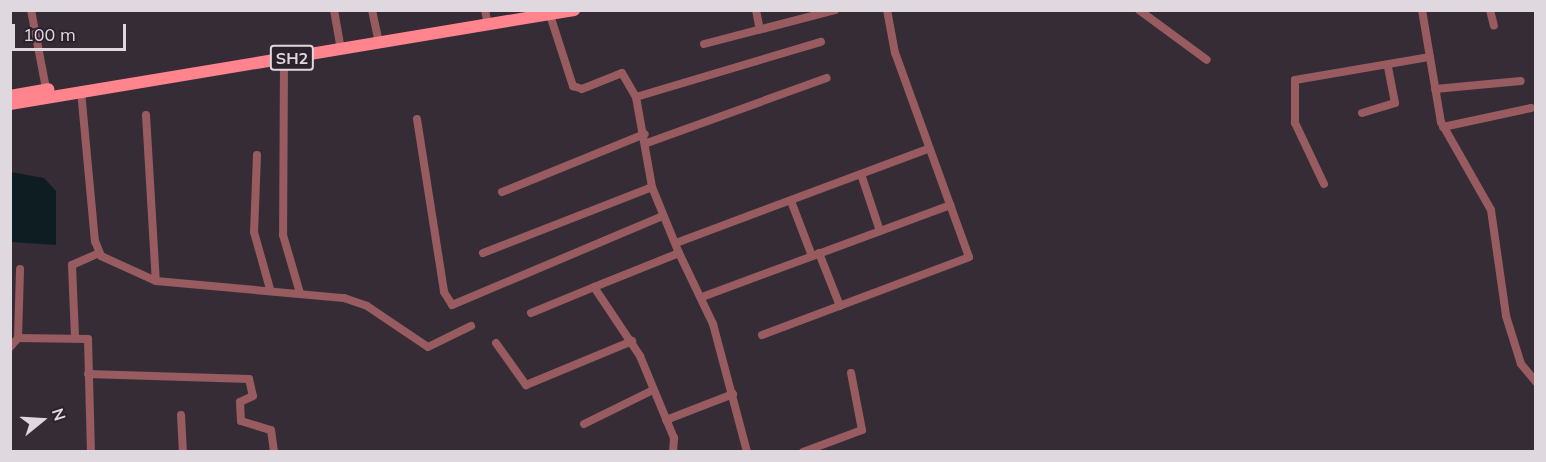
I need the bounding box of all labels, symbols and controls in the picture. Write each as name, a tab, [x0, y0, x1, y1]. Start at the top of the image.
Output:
scale bar	[15, 12, 129, 50]
text: 100 m	[23, 23, 76, 46]
road number: SH2	[270, 45, 314, 71]
north arrow	[12, 390, 72, 450]
text: N	[48, 406, 70, 423]

